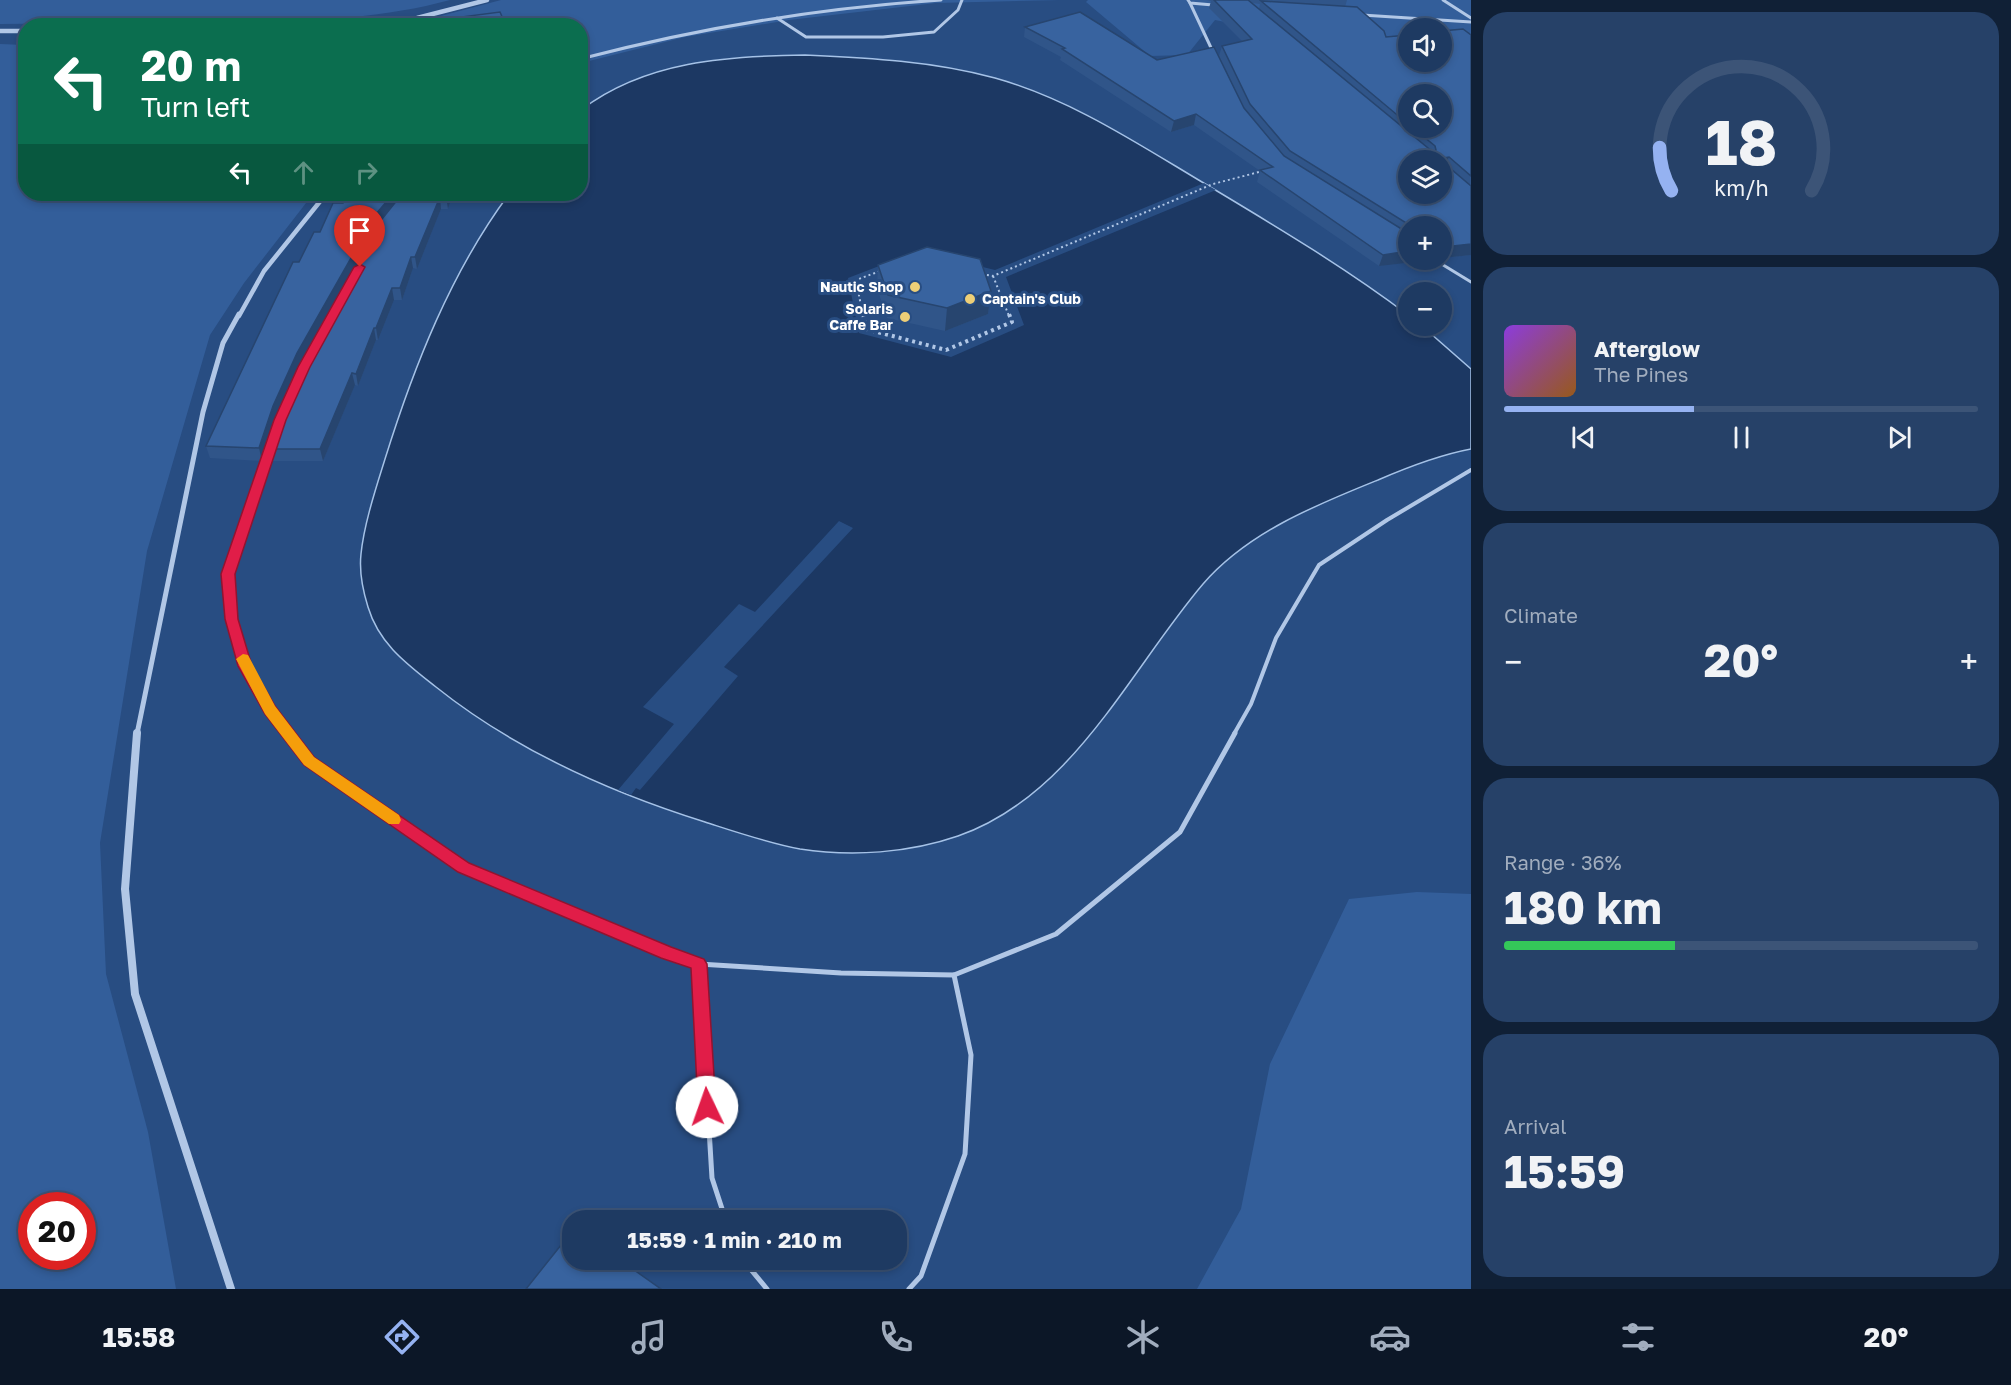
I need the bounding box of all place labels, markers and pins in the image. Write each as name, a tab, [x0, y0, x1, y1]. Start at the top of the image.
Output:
pin	[334, 205, 385, 267]
place label: Nautic Shop	[820, 278, 903, 295]
marker: Nautic Shop	[908, 280, 922, 294]
place label: Captain's Club	[982, 290, 1081, 307]
marker: Captain's Club	[963, 292, 977, 306]
place label: Solaris Caffe Bar	[829, 300, 894, 333]
marker: Solaris Caffe Bar	[898, 310, 912, 324]

